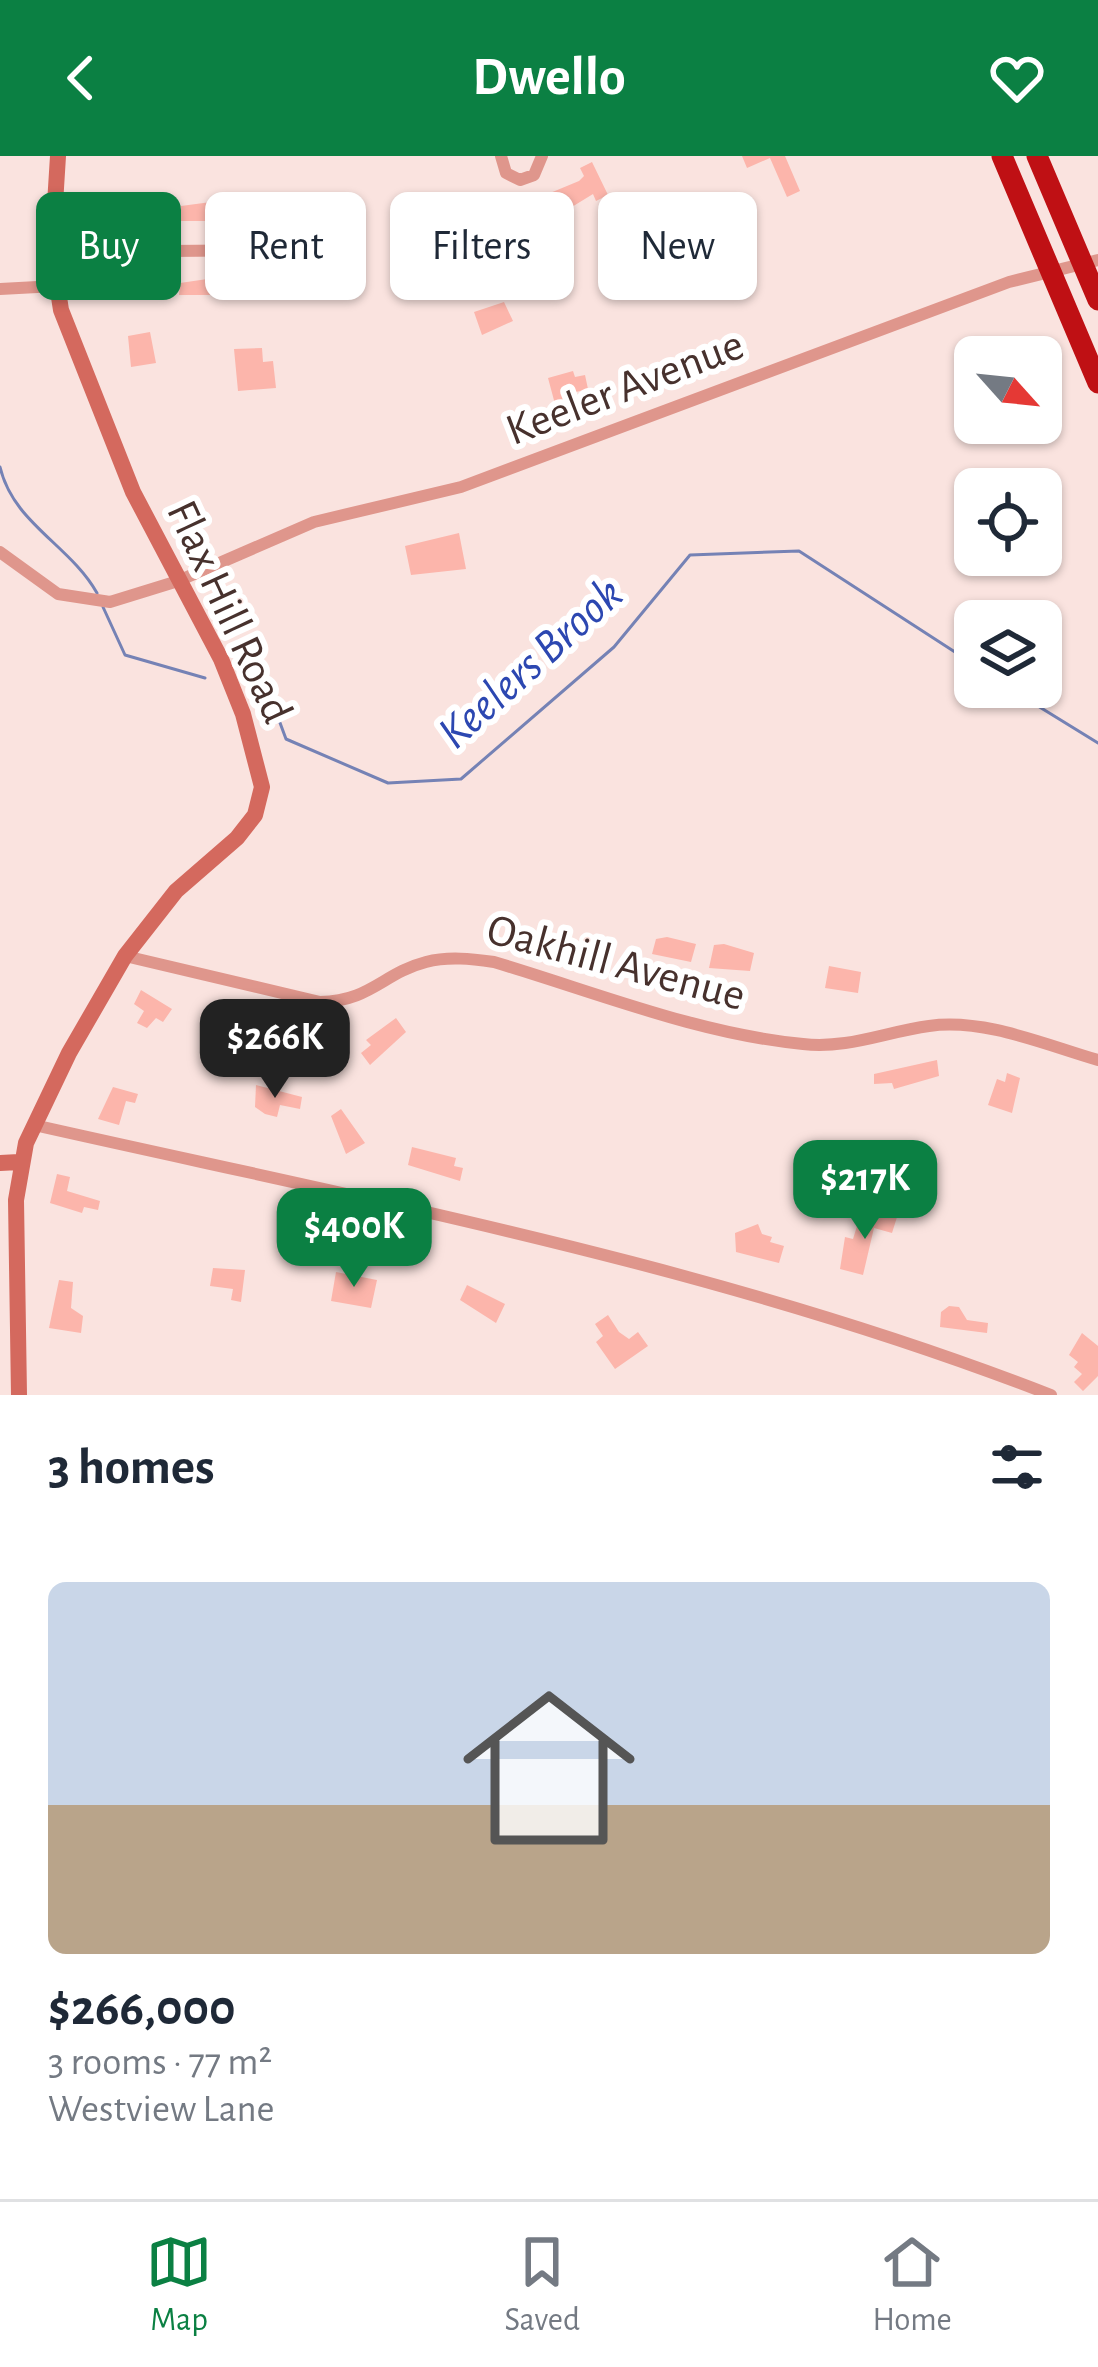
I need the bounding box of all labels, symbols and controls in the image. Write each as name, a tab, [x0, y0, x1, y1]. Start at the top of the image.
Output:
icon: back	[48, 45, 114, 111]
icon: heart	[984, 45, 1050, 111]
text: Dwello	[472, 51, 626, 105]
chip: Buy	[36, 192, 181, 300]
chip: Rent	[205, 192, 366, 300]
chip: Filters	[390, 192, 574, 300]
chip: New	[598, 192, 757, 300]
street label: Keeler Avenue	[500, 322, 750, 454]
north arrow	[954, 336, 1062, 444]
map controls	[954, 336, 1062, 708]
button: locate	[954, 468, 1062, 576]
street label: Flax Hill Road	[158, 494, 300, 730]
water label: Keelers Brook	[430, 569, 632, 759]
button: layers	[954, 600, 1062, 708]
street label: Oakhill Avenue	[482, 907, 750, 1019]
pin: $266K	[191, 999, 359, 1101]
text: $266K	[227, 1018, 323, 1057]
pin: $217K	[781, 1140, 949, 1242]
text: $217K	[820, 1159, 910, 1198]
pin: $400K	[270, 1188, 438, 1290]
text: $400K	[304, 1207, 404, 1246]
icon: filters	[984, 1434, 1050, 1500]
text: 3 homes	[48, 1442, 215, 1493]
icon: home	[441, 1660, 657, 1876]
text: $266,000	[48, 1983, 236, 2034]
text: 3 rooms · 77 m²	[48, 2043, 272, 2082]
text: Westview Lane	[48, 2090, 275, 2129]
tab: Map	[146, 2229, 212, 2341]
tab: Saved	[505, 2229, 580, 2341]
tab: Home	[872, 2229, 952, 2341]

